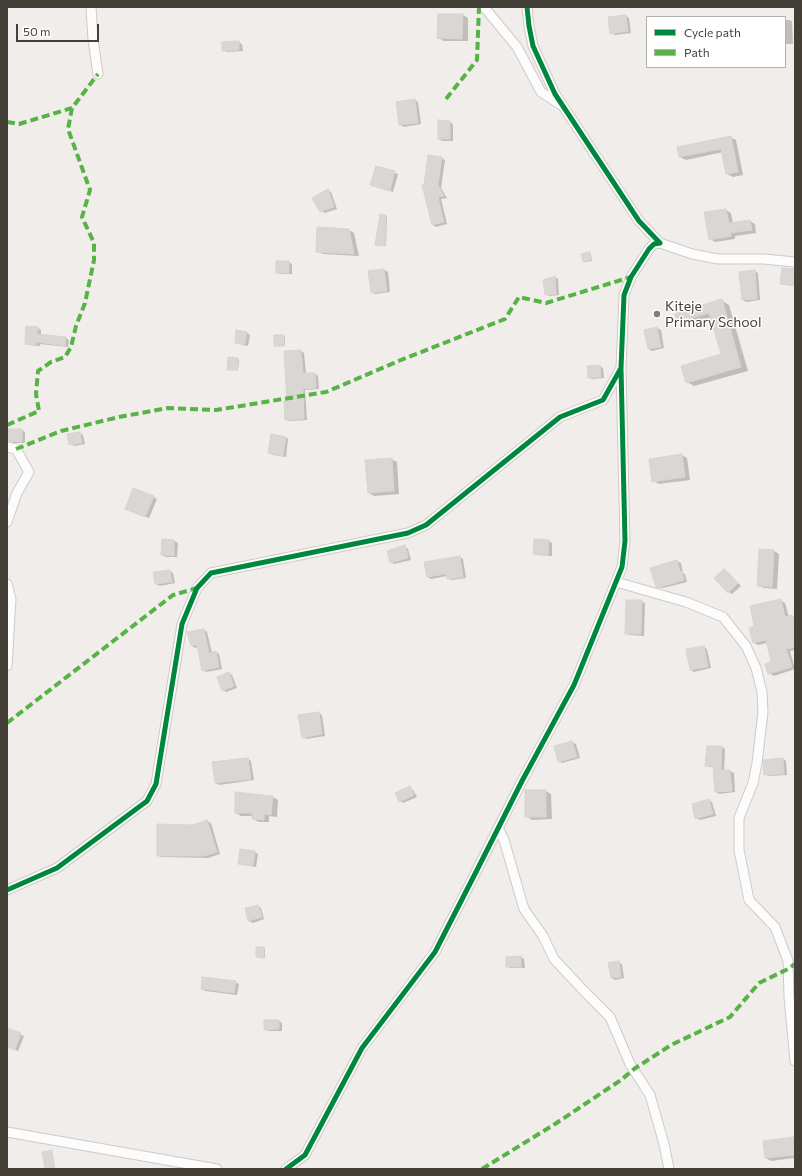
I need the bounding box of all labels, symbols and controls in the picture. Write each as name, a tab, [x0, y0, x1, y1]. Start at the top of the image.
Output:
scale bar	[18, 16, 101, 42]
legend	[646, 16, 786, 68]
text: 50 m	[23, 24, 51, 38]
text: Cycle path	[684, 25, 741, 39]
text: Path	[684, 45, 710, 59]
place label: Kiteje Primary School	[665, 298, 761, 330]
marker: Kiteje Primary School	[652, 309, 662, 319]

